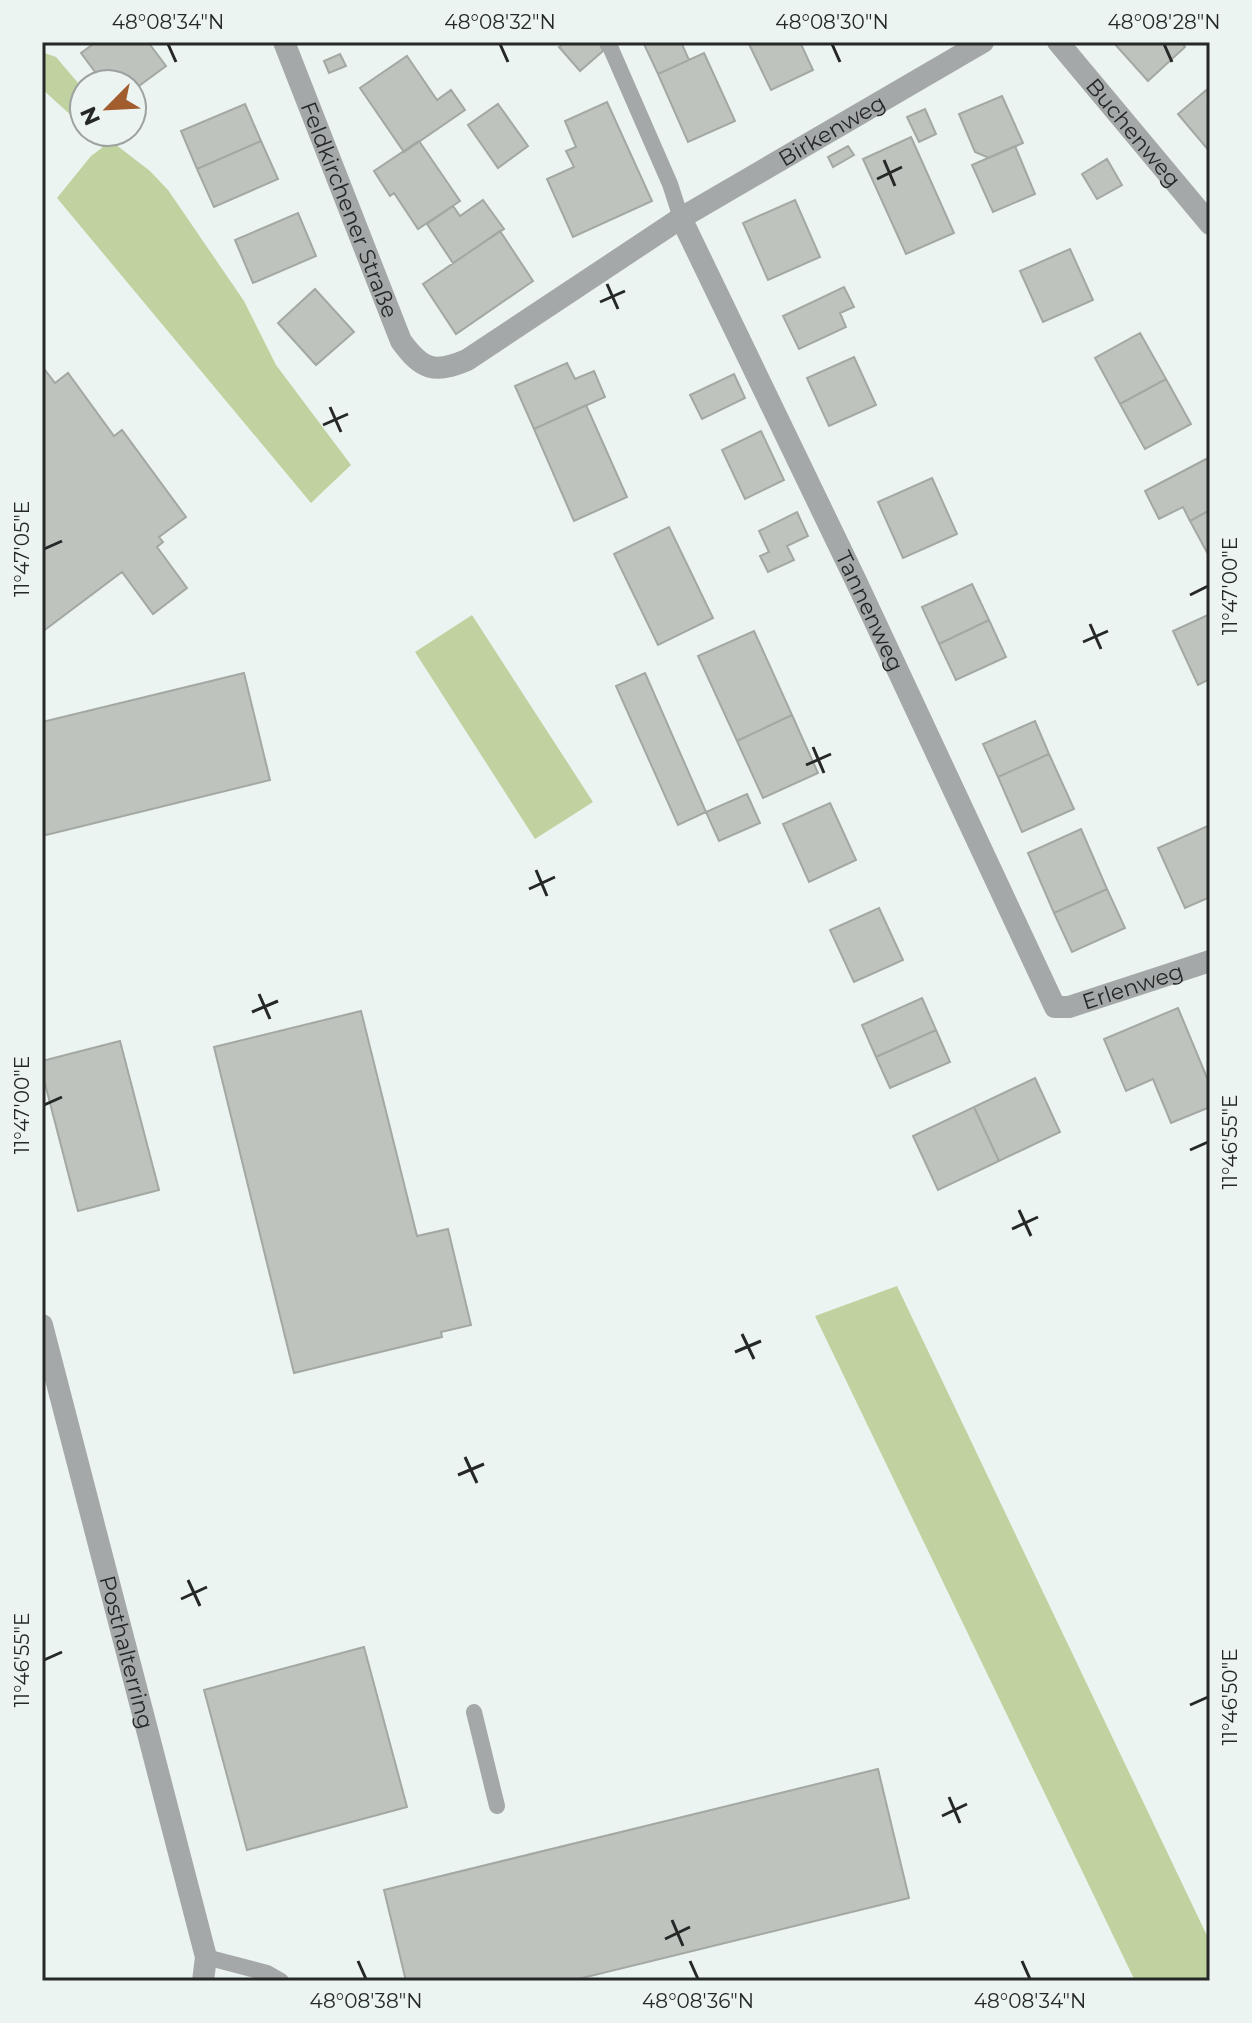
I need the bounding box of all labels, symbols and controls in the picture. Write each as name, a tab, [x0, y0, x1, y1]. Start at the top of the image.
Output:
text: 48°08'34"N	[112, 10, 224, 34]
text: 48°08'32"N	[444, 10, 556, 34]
text: 48°08'30"N	[775, 10, 889, 34]
text: 48°08'28"N	[1107, 10, 1221, 34]
north arrow	[68, 68, 148, 148]
street label: Buchenweg	[1080, 73, 1187, 193]
street label: Birkenweg	[773, 89, 890, 172]
street label: Feldkirchener Straße	[295, 98, 404, 322]
text: N	[74, 102, 106, 130]
text: 11°47'05"E	[10, 501, 34, 597]
text: 11°47'00"E	[1218, 537, 1242, 635]
street label: Tannenweg	[830, 546, 910, 676]
street label: Erlenweg	[1079, 957, 1186, 1015]
text: 11°47'00"E	[10, 1056, 34, 1154]
text: 11°46'55"E	[1218, 1095, 1242, 1189]
street label: Posthalterring	[94, 1572, 160, 1732]
text: 11°46'55"E	[10, 1613, 34, 1707]
text: 11°46'50"E	[1218, 1648, 1242, 1746]
text: 48°08'38"N	[310, 1989, 422, 2013]
text: 48°08'36"N	[642, 1989, 754, 2013]
text: 48°08'34"N	[974, 1989, 1086, 2013]

